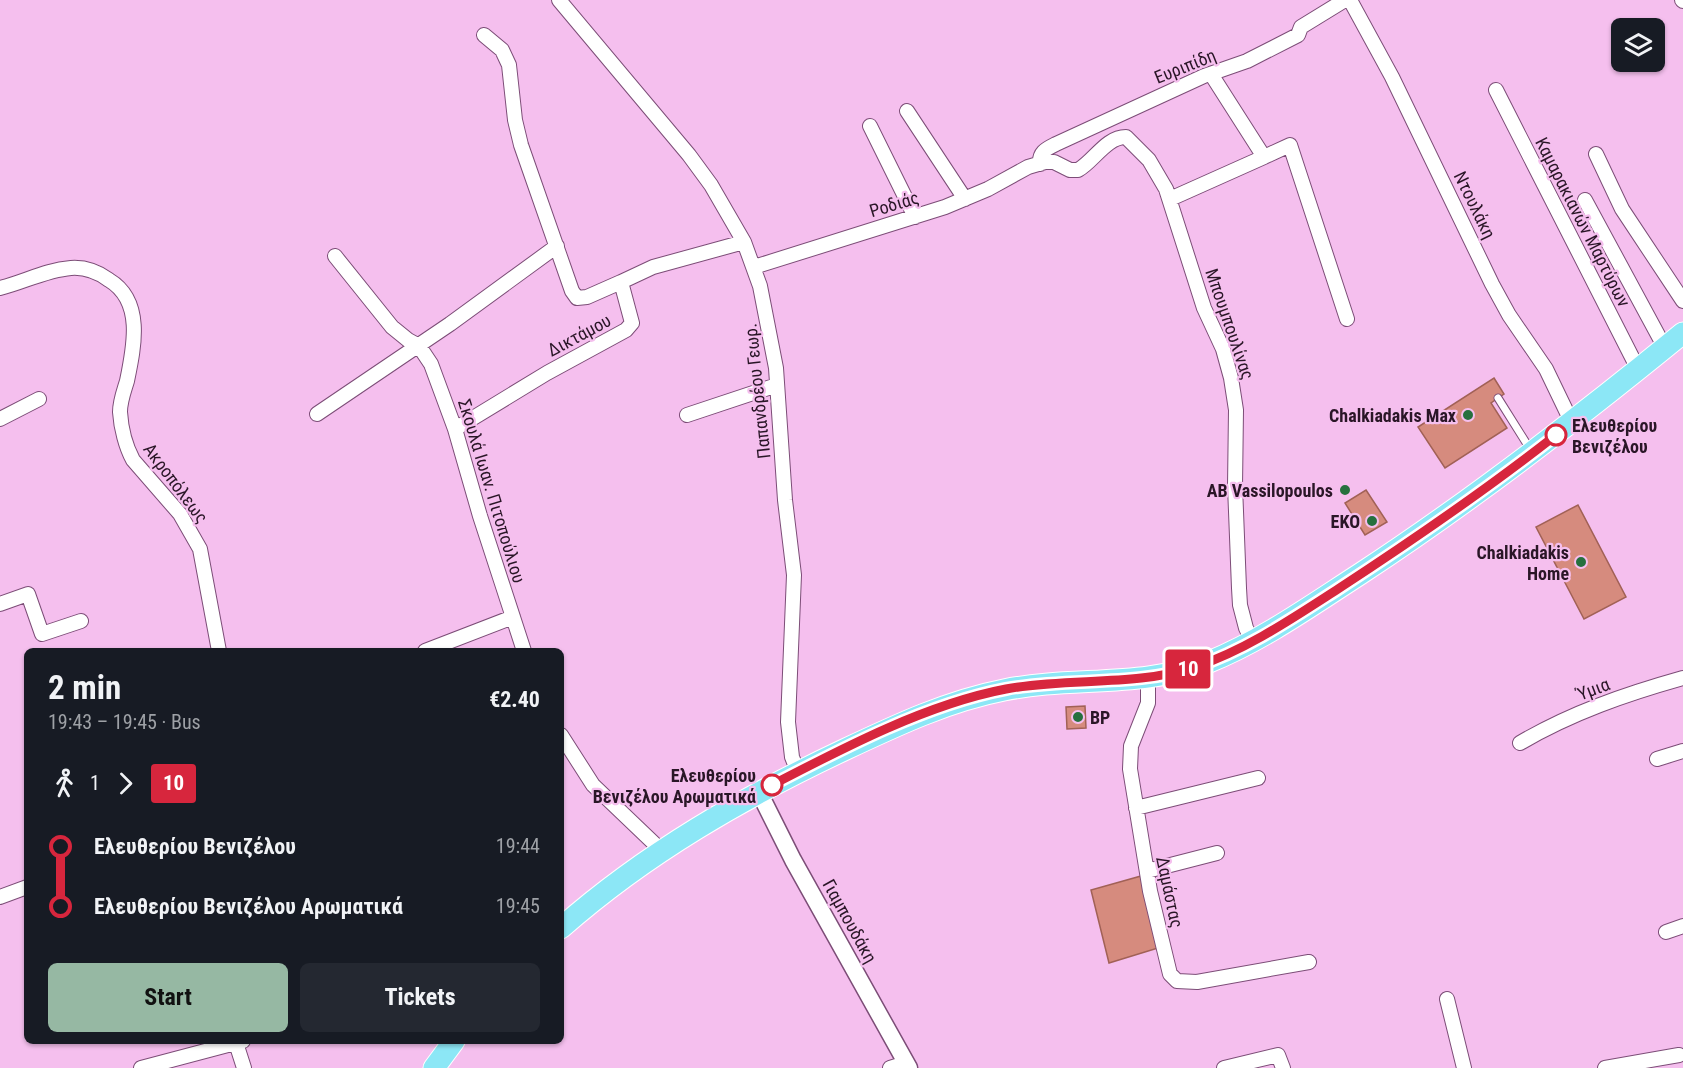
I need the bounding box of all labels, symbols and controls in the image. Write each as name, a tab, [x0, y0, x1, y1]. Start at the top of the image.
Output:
map controls	[1611, 18, 1665, 72]
button: layers	[1611, 18, 1665, 72]
street label: Ευριπίδη	[1151, 44, 1219, 88]
street label: Καμαρακιανών Μαρτύρων	[1531, 134, 1635, 310]
street label: Ντουλάκη	[1450, 168, 1500, 242]
street label: Ροδιάς	[867, 187, 921, 221]
street label: Μπουμπουλίνας	[1201, 266, 1259, 382]
street label: Δικτάμου	[544, 310, 614, 360]
street label: Παπανδρέου Γεωρ.	[739, 322, 775, 460]
street label: Σκουλά Ιωαν. Πιτοπούλιου	[454, 396, 530, 586]
place label: Chalkiadakis Max	[1329, 405, 1456, 426]
marker: Chalkiadakis Max	[1461, 408, 1475, 422]
place label: Ελευθερίου Βενιζέλου	[1572, 415, 1658, 457]
marker: Ελευθερίου Βενιζέλου	[1545, 424, 1567, 446]
street label: Ακροπόλεως	[139, 439, 213, 527]
place label: AB Vassilopoulos	[1207, 480, 1333, 501]
marker: AB Vassilopoulos	[1338, 483, 1352, 497]
place label: EKO	[1331, 511, 1360, 532]
marker: EKO	[1365, 514, 1379, 528]
place label: Chalkiadakis Home	[1477, 542, 1569, 584]
marker: Chalkiadakis Home	[1574, 555, 1588, 569]
line badge: 10	[1161, 650, 1215, 688]
text: 10	[1177, 657, 1199, 681]
text: 2 min	[48, 668, 121, 707]
street label: Ύμια	[1573, 673, 1612, 705]
text: €2.40	[489, 687, 540, 712]
place label: BP	[1090, 707, 1110, 728]
text: 19:43 – 19:45 · Bus	[48, 710, 201, 734]
marker: BP	[1071, 710, 1085, 724]
place label: Ελευθερίου Βενιζέλου Αρωματικά	[593, 765, 756, 807]
icon: walk	[48, 767, 81, 800]
icon: forward	[109, 767, 142, 800]
text: 1	[90, 771, 100, 795]
text: 10	[163, 771, 184, 795]
marker: Ελευθερίου Βενιζέλου Αρωματικά	[761, 774, 783, 796]
text: Ελευθερίου Βενιζέλου	[94, 834, 296, 859]
text: 19:44	[496, 834, 540, 858]
street label: Δαμάστας	[1152, 854, 1188, 930]
street label: Γιαμπουδάκη	[818, 876, 882, 966]
text: Ελευθερίου Βενιζέλου Αρωματικά	[94, 894, 403, 919]
text: 19:45	[496, 894, 540, 918]
button: Start	[48, 963, 288, 1032]
button: Tickets	[300, 963, 540, 1032]

